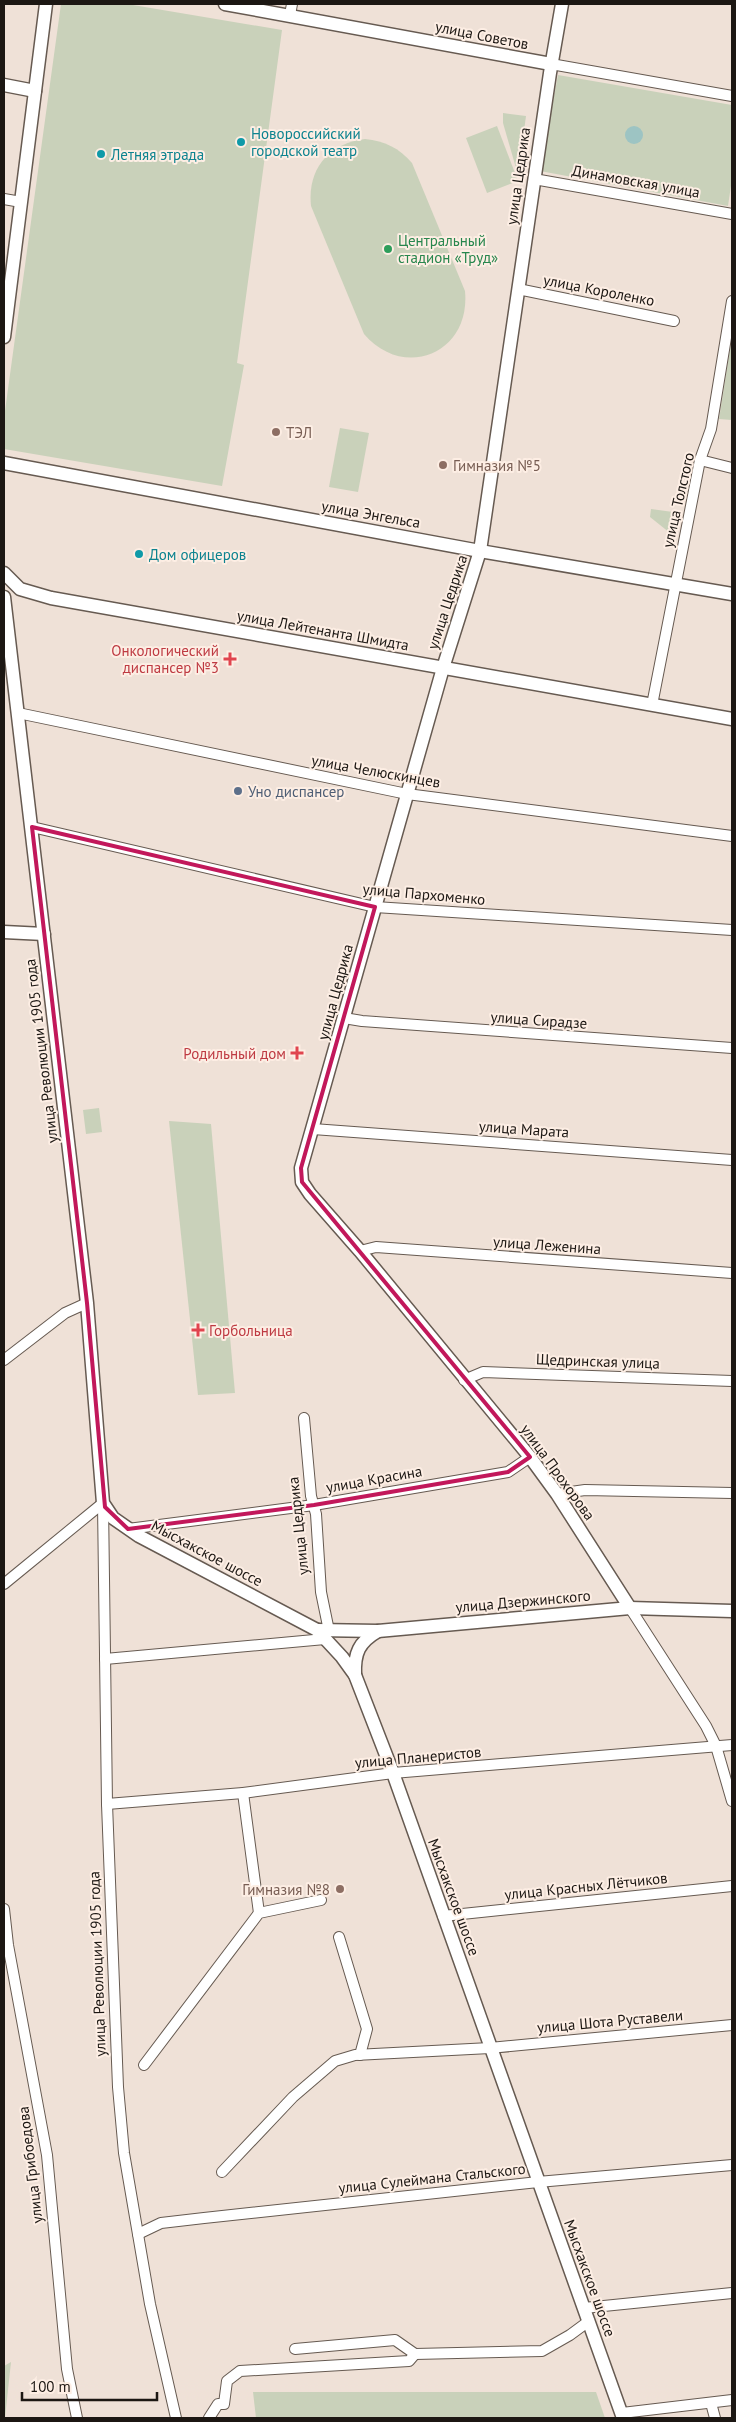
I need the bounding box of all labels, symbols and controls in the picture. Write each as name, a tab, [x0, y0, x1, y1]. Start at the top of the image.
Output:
street label: улица Советов	[434, 17, 530, 53]
place label: Новороссийский городской театр	[251, 124, 361, 160]
street label: улица Цедрика	[502, 126, 534, 226]
marker: Новороссийский городской театр	[235, 136, 247, 148]
place label: Летняя этрада	[110, 145, 204, 164]
marker: Летняя этрада	[95, 148, 107, 160]
street label: Динамовская улица	[571, 160, 701, 202]
place label: Центральный стадион «Труд»	[398, 231, 498, 267]
marker: Центральный стадион «Труд»	[382, 243, 394, 255]
street label: улица Короленко	[542, 270, 656, 310]
place label: ТЭЛ	[286, 423, 312, 442]
marker: ТЭЛ	[270, 426, 282, 438]
street label: улица Толстого	[658, 450, 698, 550]
place label: Гимназия №5	[453, 456, 541, 475]
marker: Гимназия №5	[437, 459, 449, 471]
street label: улица Энгельса	[320, 496, 422, 532]
place label: Дом офицеров	[149, 545, 246, 564]
marker: Дом офицеров	[133, 548, 145, 560]
street label: улица Цедрика	[423, 552, 471, 652]
street label: улица Лейтенанта Шмидта	[236, 606, 410, 654]
place label: Онкологический диспансер №3	[111, 641, 219, 677]
marker: Онкологический диспансер №3	[223, 652, 237, 666]
street label: улица Челюскинцев	[310, 750, 442, 792]
place label: Уно диспансер	[248, 782, 344, 801]
marker: Уно диспансер	[232, 785, 244, 797]
street label: улица Пархоменко	[362, 879, 486, 909]
street label: улица Цедрика	[313, 942, 357, 1042]
street label: улица Революции 1905 года	[20, 958, 62, 1144]
street label: улица Сирадзе	[490, 1007, 588, 1033]
place label: Родильный дом	[183, 1044, 286, 1063]
marker: Родильный дом	[290, 1046, 304, 1060]
street label: улица Марата	[478, 1116, 570, 1142]
street label: улица Леженина	[492, 1232, 602, 1258]
place label: Горбольница	[209, 1321, 293, 1340]
marker: Горбольница	[191, 1323, 205, 1337]
street label: Щедринская улица	[536, 1349, 660, 1373]
street label: улица Прохорова	[517, 1420, 599, 1524]
street label: улица Красина	[324, 1461, 424, 1497]
street label: улица Цедрика	[283, 1476, 313, 1576]
street label: Мысхакское шоссе	[148, 1516, 266, 1590]
street label: улица Дзержинского	[455, 1586, 591, 1616]
street label: улица Планеристов	[354, 1742, 482, 1772]
street label: Мысхакское шоссе	[424, 1836, 484, 1958]
street label: улица Красных Лётчиков	[504, 1868, 668, 1904]
street label: улица Революции 1905 года	[84, 1871, 110, 2057]
place label: Гимназия №8	[242, 1880, 330, 1899]
marker: Гимназия №8	[334, 1883, 346, 1895]
street label: улица Шота Руставели	[536, 2005, 684, 2037]
street label: улица Грибоедова	[13, 2105, 47, 2225]
street label: улица Сулеймана Стальского	[338, 2159, 526, 2197]
street label: Мысхакское шоссе	[560, 2217, 620, 2339]
scale bar	[22, 2370, 158, 2402]
text: 100 m	[30, 2377, 71, 2396]

